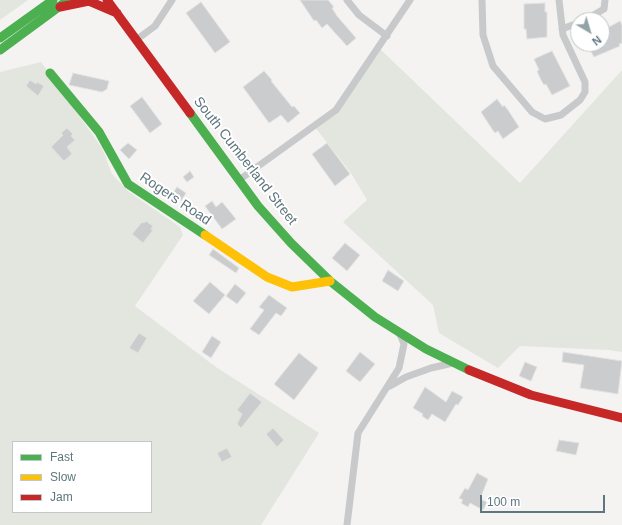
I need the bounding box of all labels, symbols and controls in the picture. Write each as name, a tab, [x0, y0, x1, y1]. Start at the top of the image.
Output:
north arrow	[570, 12, 610, 52]
text: N	[590, 33, 604, 48]
street label: South Cumberland Street	[190, 94, 300, 228]
street label: Rogers Road	[136, 169, 214, 229]
legend	[12, 441, 152, 513]
text: Fast	[50, 450, 73, 464]
text: Slow	[50, 470, 76, 484]
scale bar	[482, 487, 607, 513]
text: Jam	[50, 490, 73, 504]
text: 100 m	[487, 495, 520, 509]

